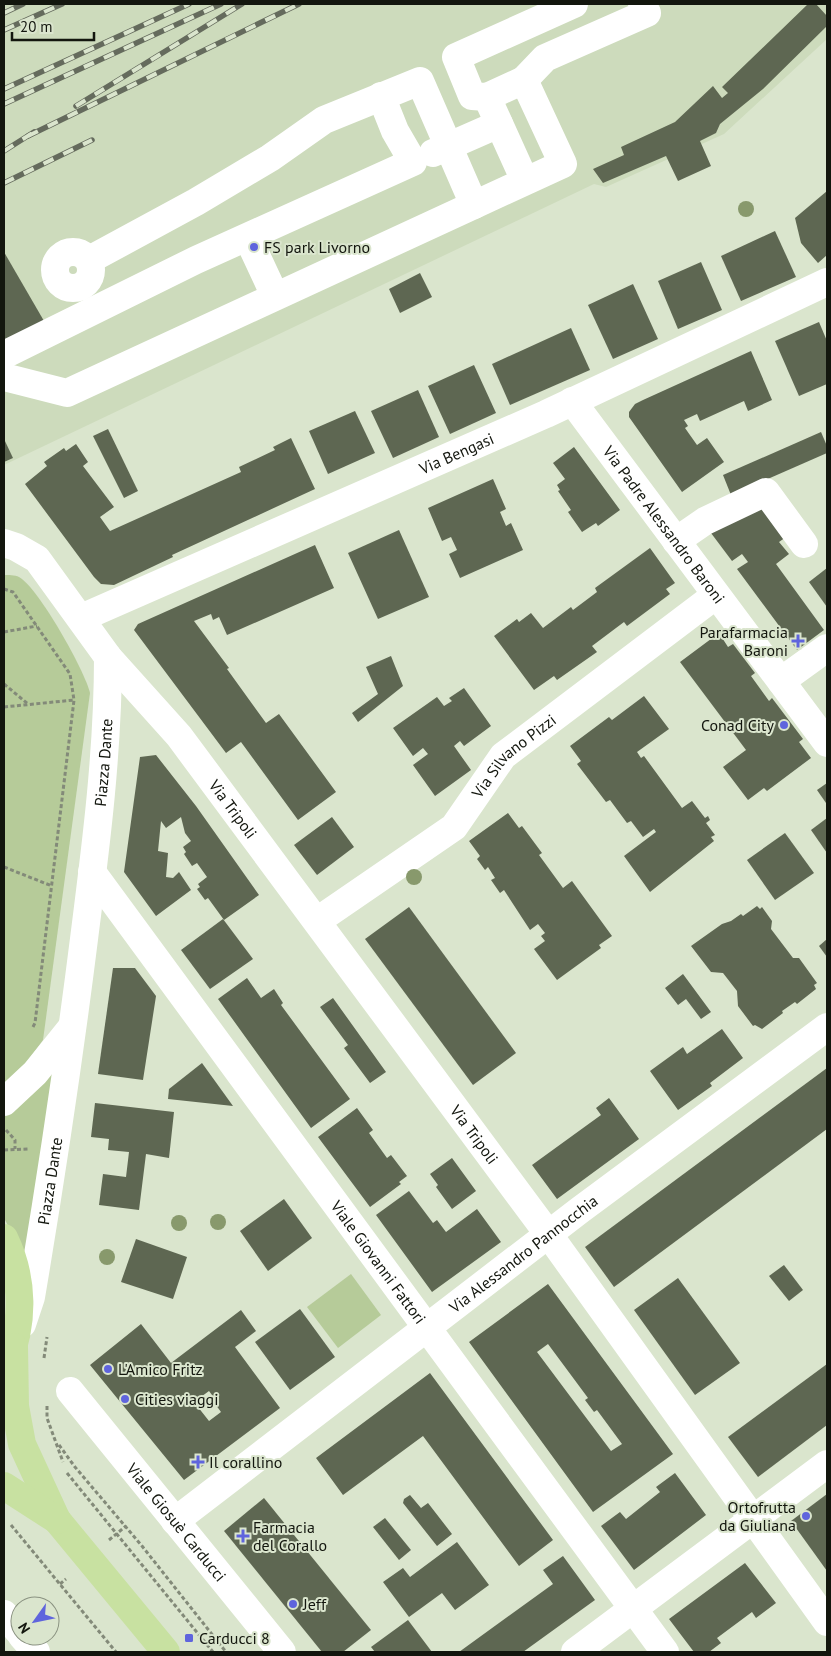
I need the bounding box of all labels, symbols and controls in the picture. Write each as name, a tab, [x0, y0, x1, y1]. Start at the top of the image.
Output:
scale bar	[12, 10, 95, 42]
text: 20 m	[20, 17, 53, 36]
place label: FS park Livorno	[264, 237, 370, 257]
marker: FS park Livorno	[248, 241, 260, 253]
street label: Via Bengasi	[415, 428, 497, 479]
street label: Via Padre Alessandro Baroni	[598, 441, 729, 607]
place label: Parafarmacia Baroni	[699, 622, 788, 660]
marker: Parafarmacia Baroni	[792, 635, 804, 647]
street label: Via Silvano Pizzi	[467, 710, 560, 802]
place label: Conad City	[701, 715, 775, 735]
street label: Piazza Dante	[90, 718, 116, 807]
marker: Conad City	[778, 719, 790, 731]
street label: Via Tripoli	[204, 775, 262, 842]
street label: Via Tripoli	[445, 1100, 503, 1168]
street label: Piazza Dante	[33, 1136, 66, 1226]
street label: Via Alessandro Pannocchia	[444, 1190, 601, 1318]
street label: Viale Giovanni Fattori	[326, 1196, 430, 1328]
place label: L'Amico Fritz	[118, 1359, 203, 1379]
marker: L'Amico Fritz	[102, 1363, 114, 1375]
place label: Cities viaggi	[135, 1389, 218, 1409]
marker: Cities viaggi	[119, 1393, 131, 1405]
place label: Il corallino	[209, 1452, 282, 1472]
marker: Il corallino	[191, 1455, 205, 1469]
street label: Viale Giosuè Carducci	[122, 1458, 231, 1585]
place label: Ortofrutta da Giuliana	[719, 1497, 796, 1535]
marker: Ortofrutta da Giuliana	[800, 1510, 812, 1522]
place label: Farmacia del Corallo	[253, 1517, 327, 1555]
marker: Farmacia del Corallo	[237, 1530, 249, 1542]
place label: Jeff	[302, 1594, 327, 1614]
north arrow	[10, 1596, 60, 1646]
marker: Jeff	[287, 1598, 299, 1610]
text: N	[14, 1619, 34, 1637]
place label: Carducci 8	[199, 1628, 270, 1648]
marker: Carducci 8	[183, 1632, 195, 1644]

